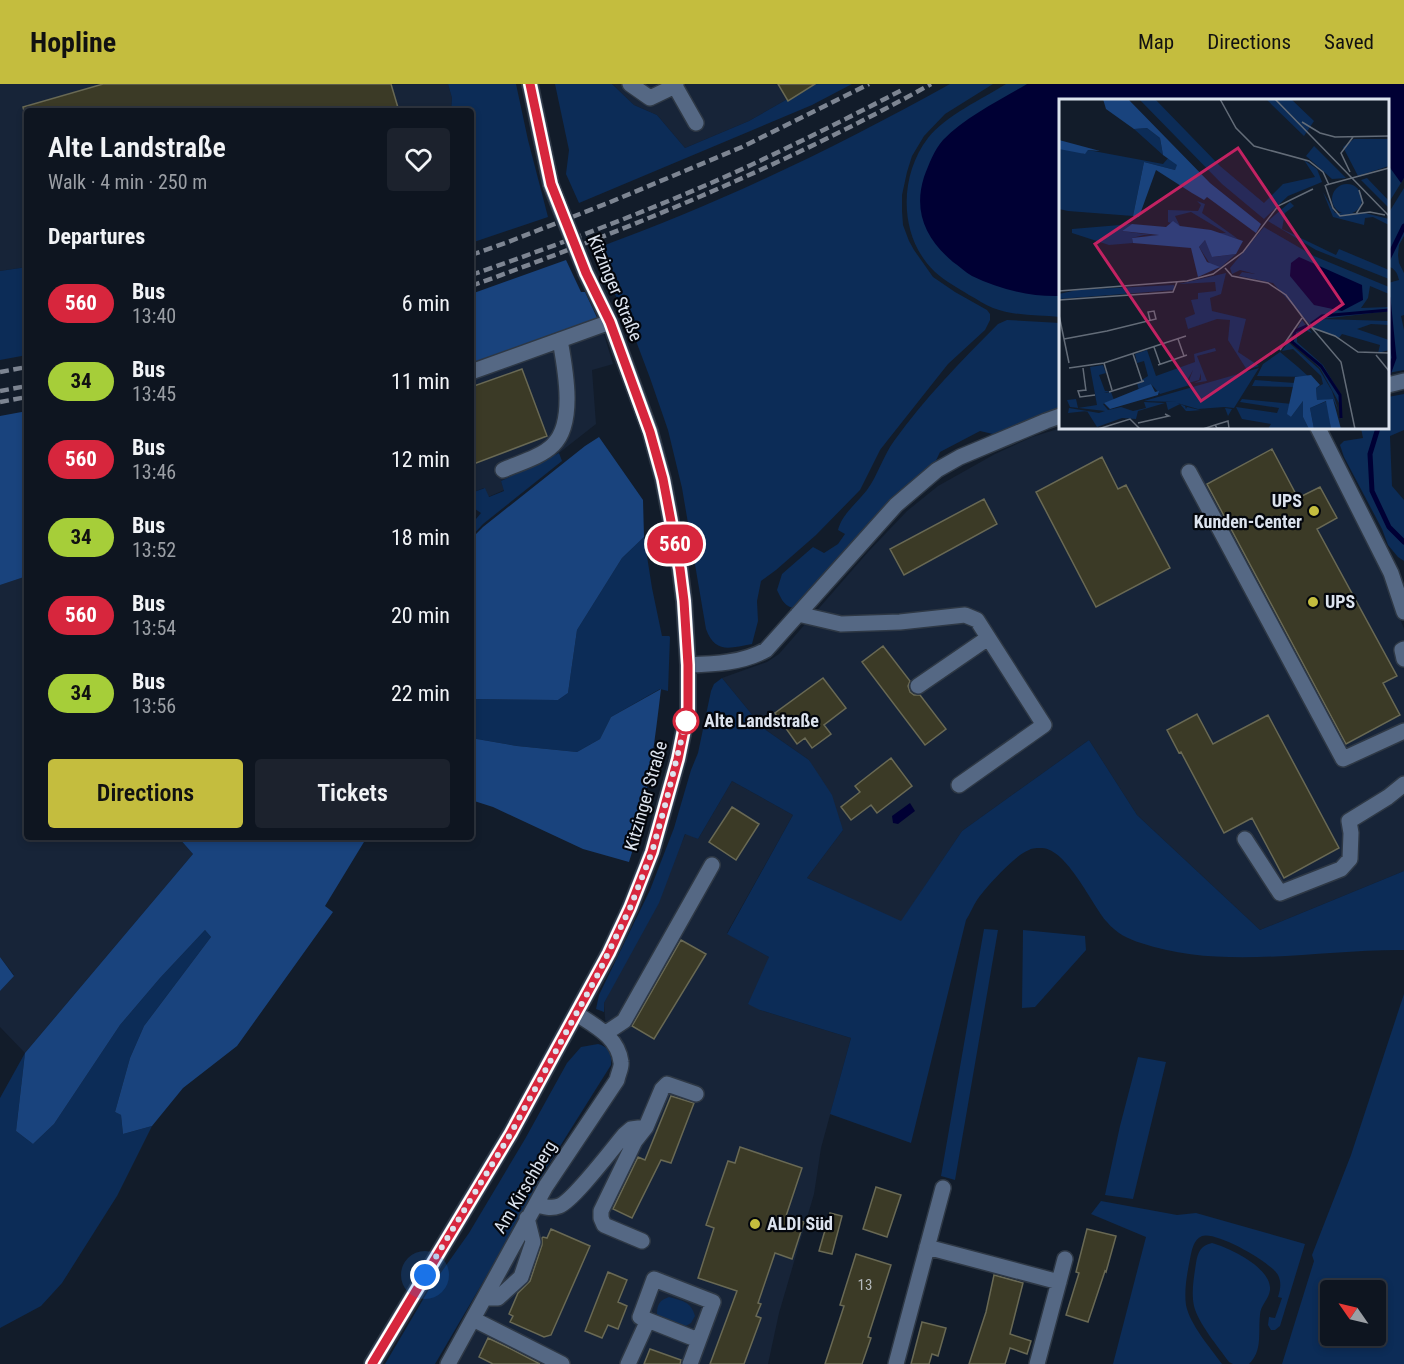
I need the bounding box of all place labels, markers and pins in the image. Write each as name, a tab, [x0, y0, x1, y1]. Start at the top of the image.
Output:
place label: UPS Kunden-Center	[1194, 490, 1302, 532]
marker: UPS Kunden-Center	[1307, 504, 1321, 518]
place label: UPS	[1325, 591, 1356, 612]
marker: UPS	[1306, 595, 1320, 609]
marker: Alte Landstraße	[673, 708, 699, 734]
place label: Alte Landstraße	[704, 710, 819, 731]
place label: ALDI Süd	[767, 1213, 833, 1234]
marker: ALDI Süd	[748, 1217, 762, 1231]

